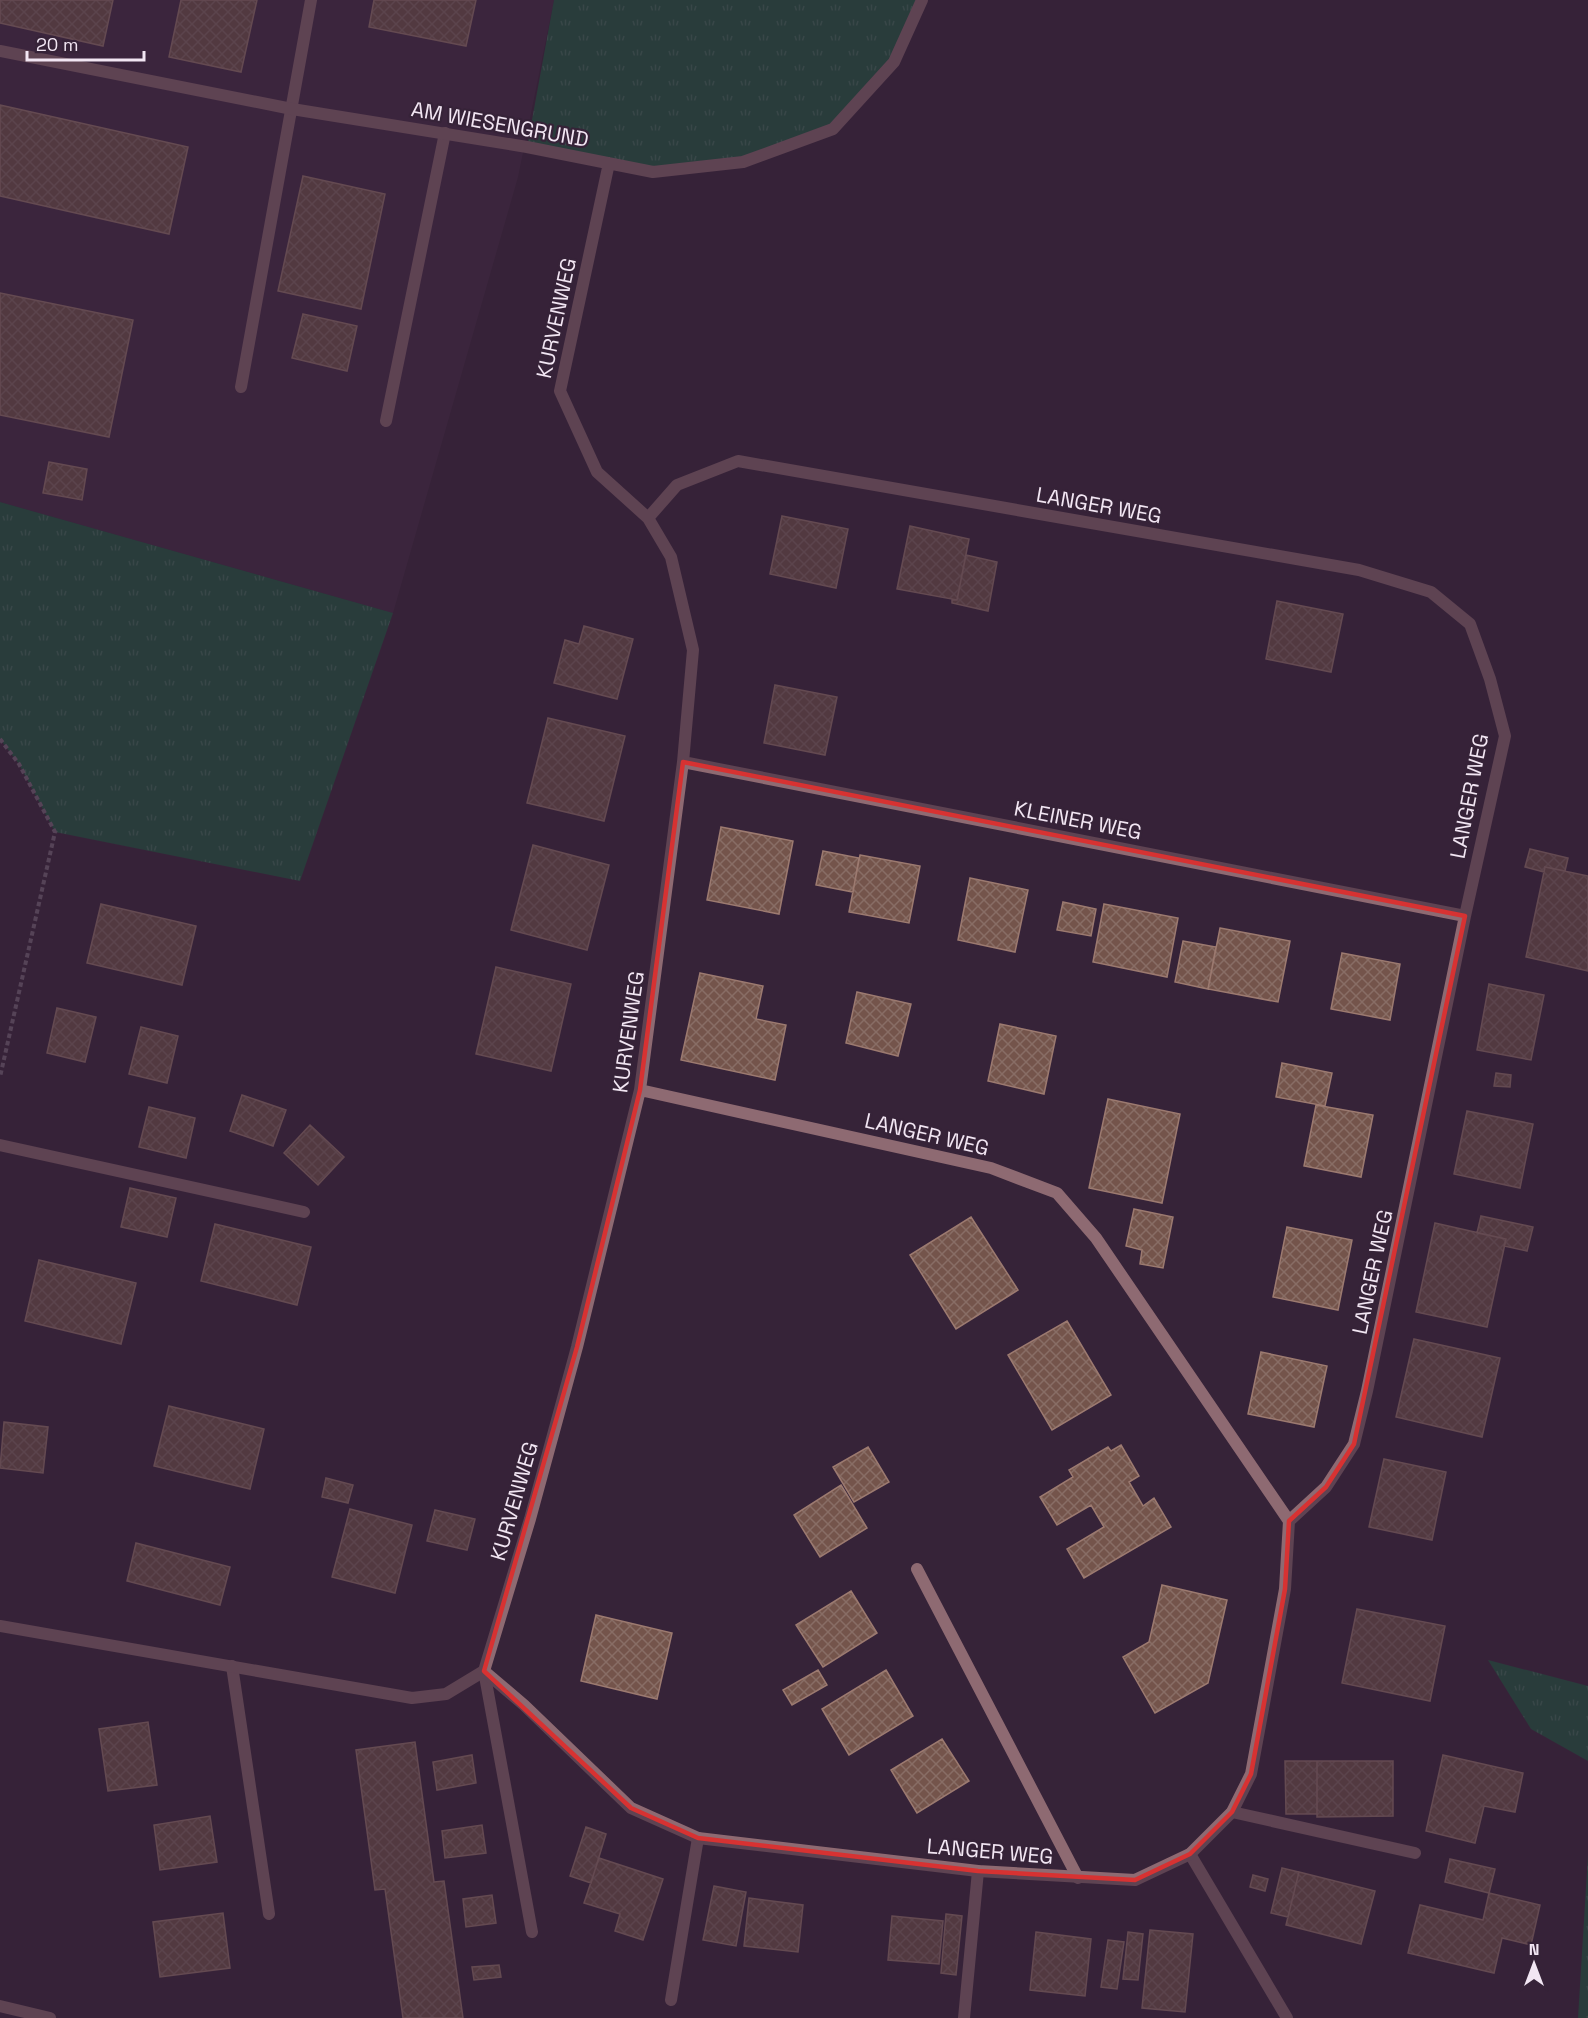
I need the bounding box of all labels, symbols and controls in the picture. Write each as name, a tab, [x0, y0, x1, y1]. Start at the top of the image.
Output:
scale bar	[27, 24, 144, 62]
text: 20 m	[36, 33, 79, 56]
street label: AM WIESENGRUND	[409, 95, 591, 153]
street label: KURVENWEG	[530, 255, 582, 381]
street label: LANGER WEG	[1034, 481, 1164, 529]
street label: LANGER WEG	[1444, 731, 1494, 861]
street label: KLEINER WEG	[1012, 794, 1144, 846]
street label: KURVENWEG	[606, 969, 650, 1095]
street label: LANGER WEG	[862, 1107, 992, 1161]
street label: LANGER WEG	[1346, 1207, 1398, 1337]
street label: KURVENWEG	[484, 1438, 544, 1564]
street label: LANGER WEG	[926, 1832, 1054, 1870]
north arrow	[1504, 1934, 1564, 1994]
text: N	[1529, 1939, 1539, 1960]

